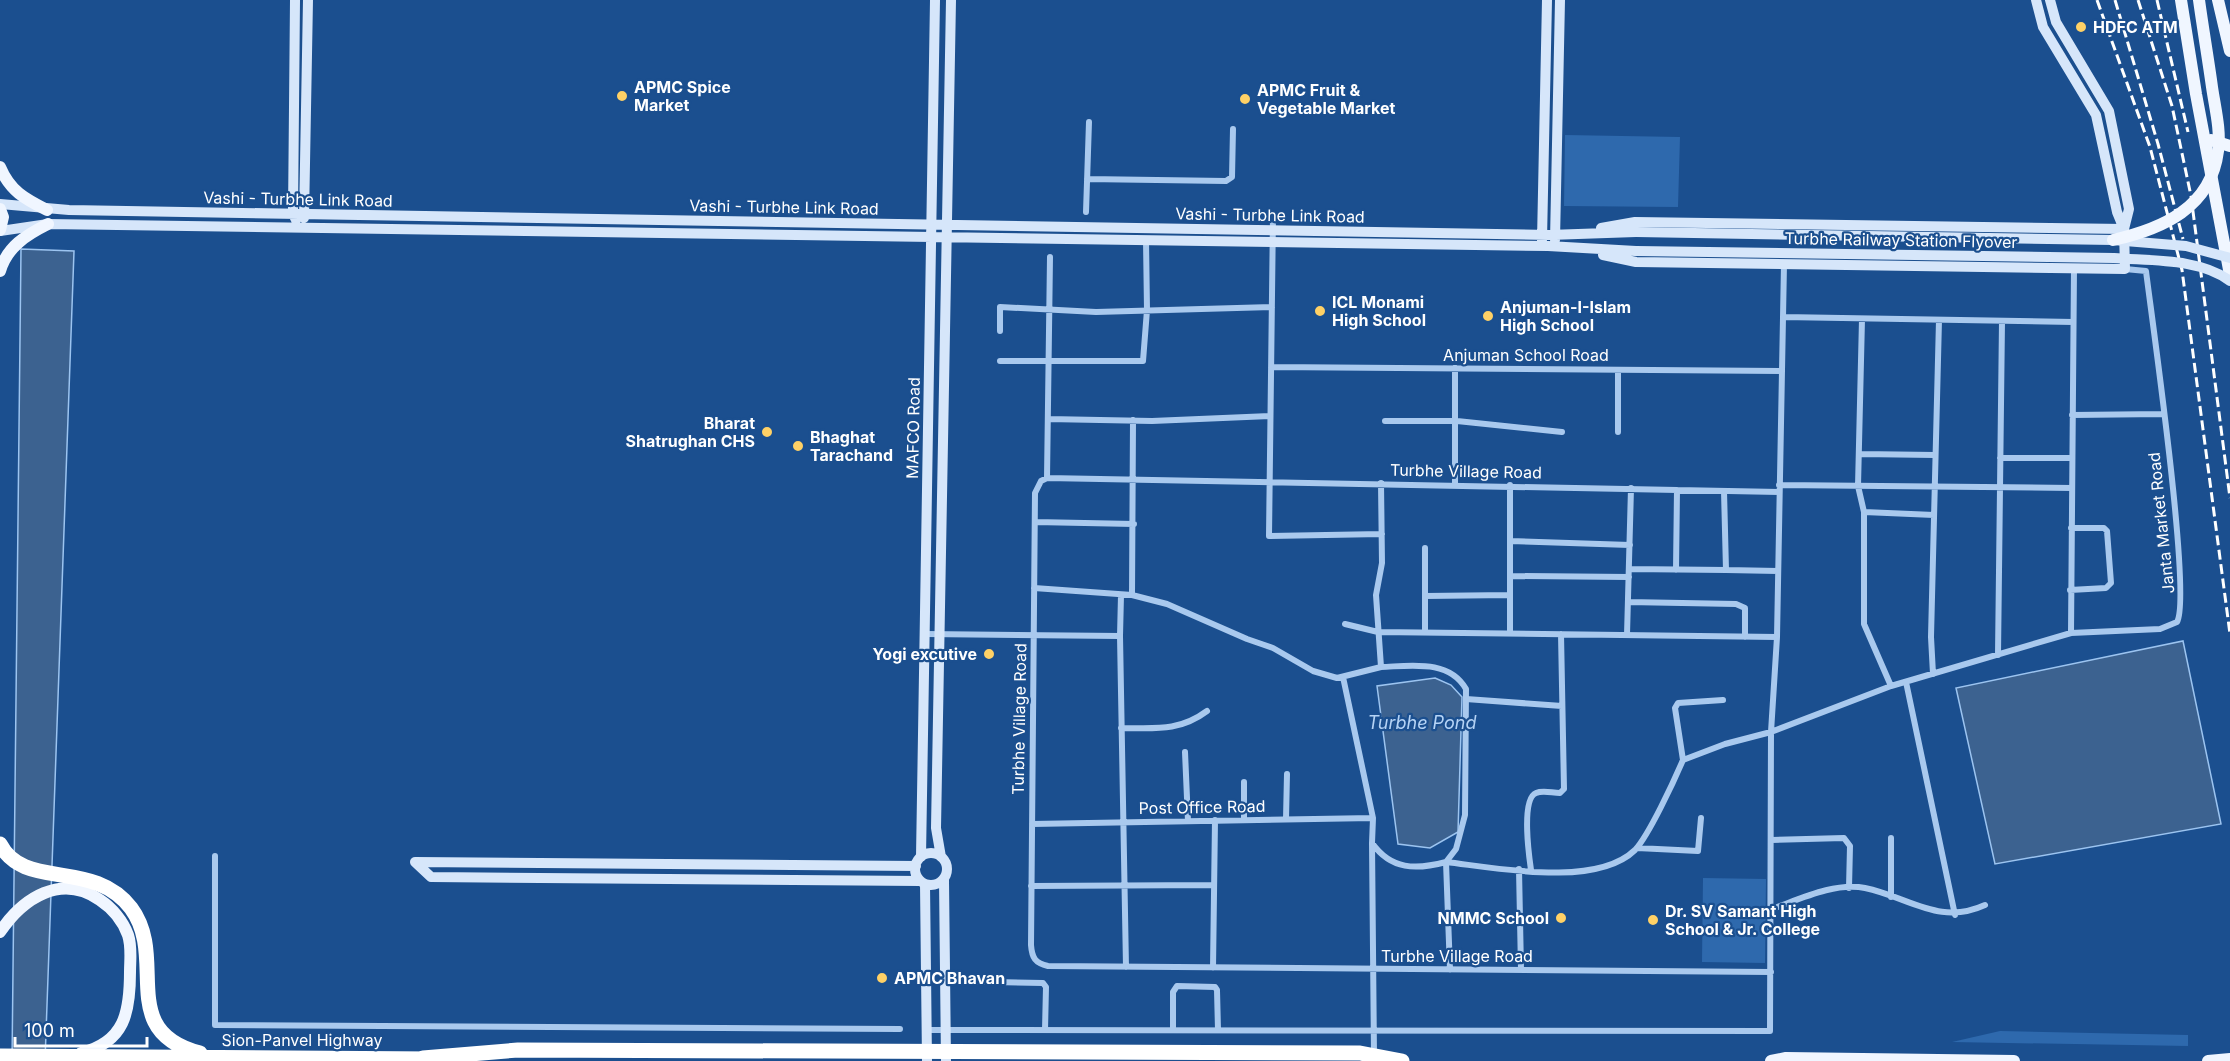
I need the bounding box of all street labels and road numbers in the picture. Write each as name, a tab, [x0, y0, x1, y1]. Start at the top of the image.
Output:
street label: Vashi - Turbhe Link Road	[203, 187, 393, 211]
street label: Vashi - Turbhe Link Road	[689, 195, 879, 219]
street label: Vashi - Turbhe Link Road	[1175, 203, 1365, 227]
street label: Turbhe Railway Station Flyover	[1784, 228, 2018, 252]
street label: Anjuman School Road	[1443, 345, 1609, 365]
street label: MAFCO Road	[902, 377, 924, 479]
street label: Janta Market Road	[2144, 451, 2178, 595]
street label: Turbhe Village Road	[1390, 460, 1542, 482]
street label: Turbhe Village Road	[1008, 643, 1030, 795]
street label: Post Office Road	[1138, 796, 1266, 818]
street label: Turbhe Village Road	[1381, 946, 1533, 966]
street label: Sion-Panvel Highway	[221, 1030, 383, 1050]

